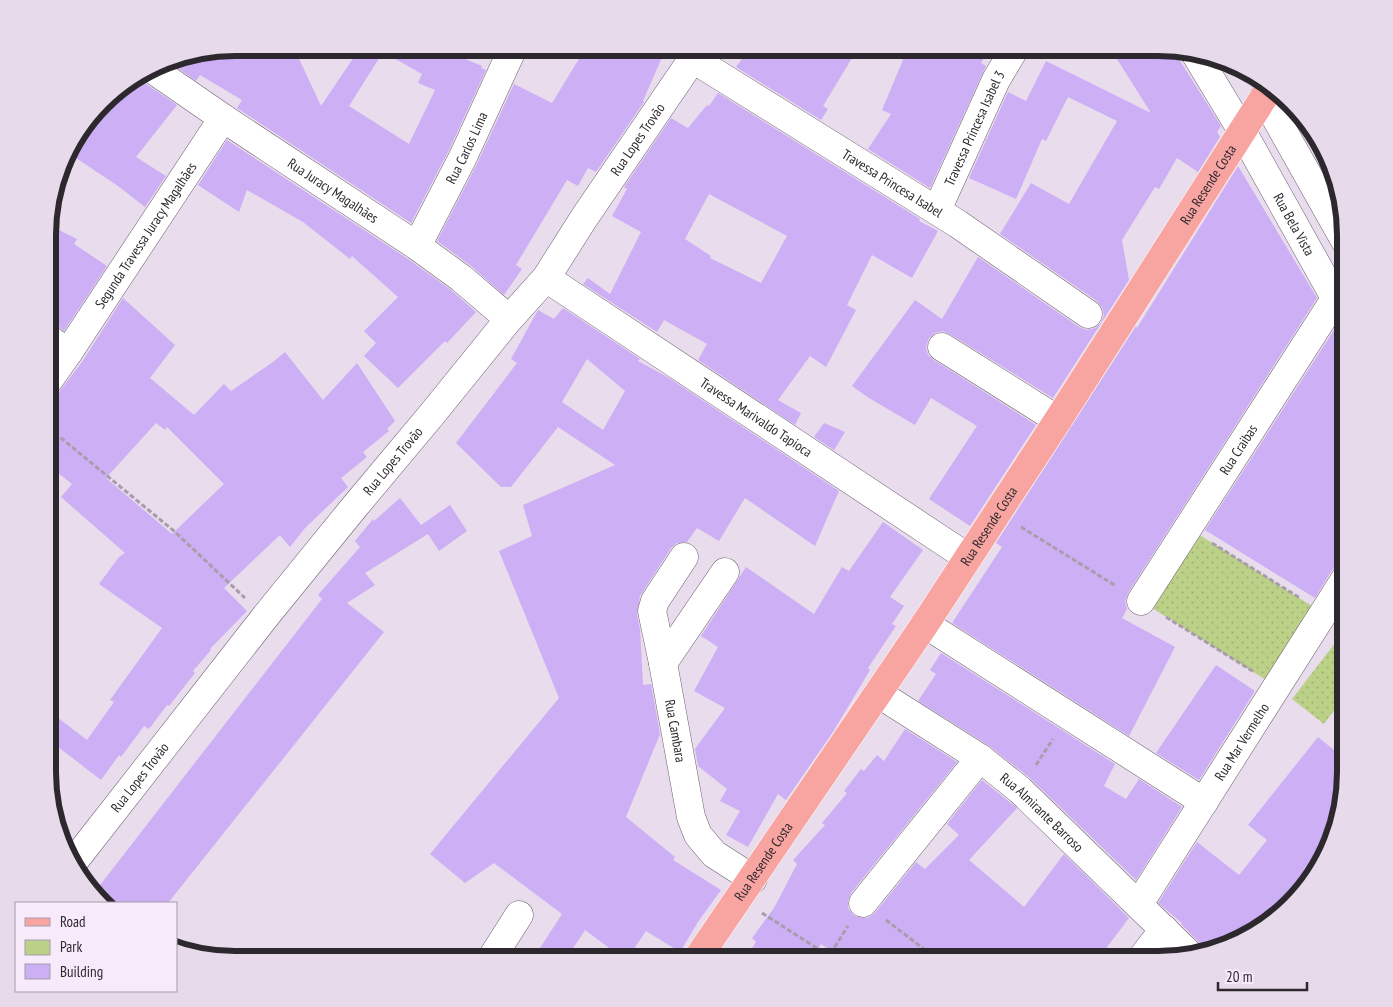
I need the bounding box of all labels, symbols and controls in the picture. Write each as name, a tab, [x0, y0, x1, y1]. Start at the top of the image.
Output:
street label: Travessa Princesa Isabel 3	[940, 67, 1009, 189]
street label: Rua Lopes Trovão	[607, 100, 669, 179]
street label: Rua Carlos Lima	[442, 109, 491, 187]
street label: Rua Resende Costa	[1176, 141, 1240, 228]
street label: Travessa Princesa Isabel	[839, 145, 947, 222]
street label: Rua Juracy Magalhães	[284, 154, 382, 227]
street label: Segunda Travessa Juracy Magalhães	[91, 159, 200, 312]
street label: Rua Bela Vista	[1269, 190, 1319, 259]
street label: Travessa Marivaldo Tapioca	[697, 374, 816, 461]
street label: Rua Craibas	[1215, 421, 1261, 478]
street label: Rua Lopes Trovão	[359, 423, 427, 499]
street label: Rua Resende Costa	[956, 483, 1021, 569]
street label: Rua Cambara	[661, 698, 690, 764]
street label: Rua Mar Vermelho	[1211, 700, 1273, 784]
street label: Rua Lopes Trovão	[107, 739, 173, 816]
street label: Rua Almirante Barroso	[997, 769, 1087, 856]
street label: Rua Resende Costa	[730, 819, 796, 904]
legend	[15, 902, 178, 992]
text: Road	[60, 912, 86, 931]
text: Park	[60, 937, 82, 956]
scale bar	[1218, 960, 1307, 992]
text: Building	[60, 962, 103, 981]
text: 20 m	[1226, 967, 1252, 986]

